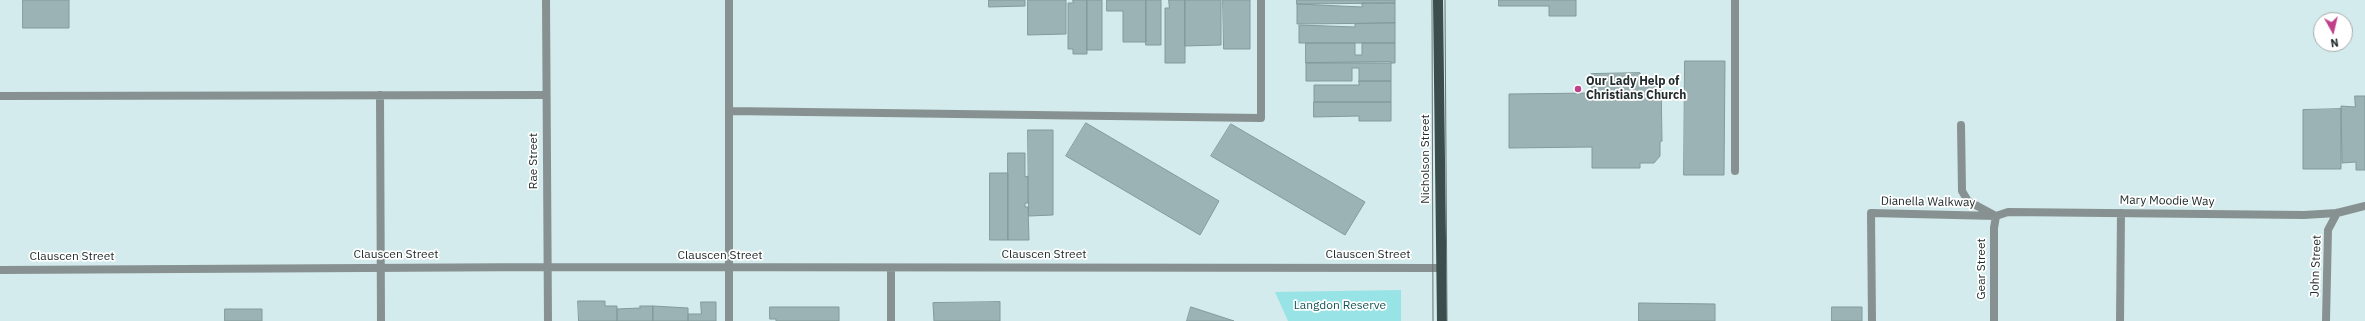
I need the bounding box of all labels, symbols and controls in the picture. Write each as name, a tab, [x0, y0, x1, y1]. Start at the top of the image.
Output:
north arrow	[2313, 12, 2353, 52]
text: N	[2330, 35, 2339, 50]
place label: Our Lady Help of Christians Church	[1586, 75, 1686, 103]
marker: Our Lady Help of Christians Church	[1573, 84, 1583, 94]
street label: Nicholson Street	[1419, 114, 1433, 204]
street label: Rae Street	[527, 133, 541, 189]
street label: Mary Moodie Way	[2119, 193, 2215, 209]
street label: Dianella Walkway	[1881, 194, 1975, 210]
street label: John Street	[2308, 235, 2324, 297]
street label: Gear Street	[1975, 238, 1989, 300]
street label: Clauscen Street	[354, 248, 438, 262]
street label: Clauscen Street	[1002, 248, 1086, 262]
street label: Clauscen Street	[1326, 248, 1410, 262]
street label: Clauscen Street	[678, 249, 762, 263]
street label: Clauscen Street	[30, 250, 114, 264]
park label: Langdon Reserve	[1294, 299, 1386, 313]

